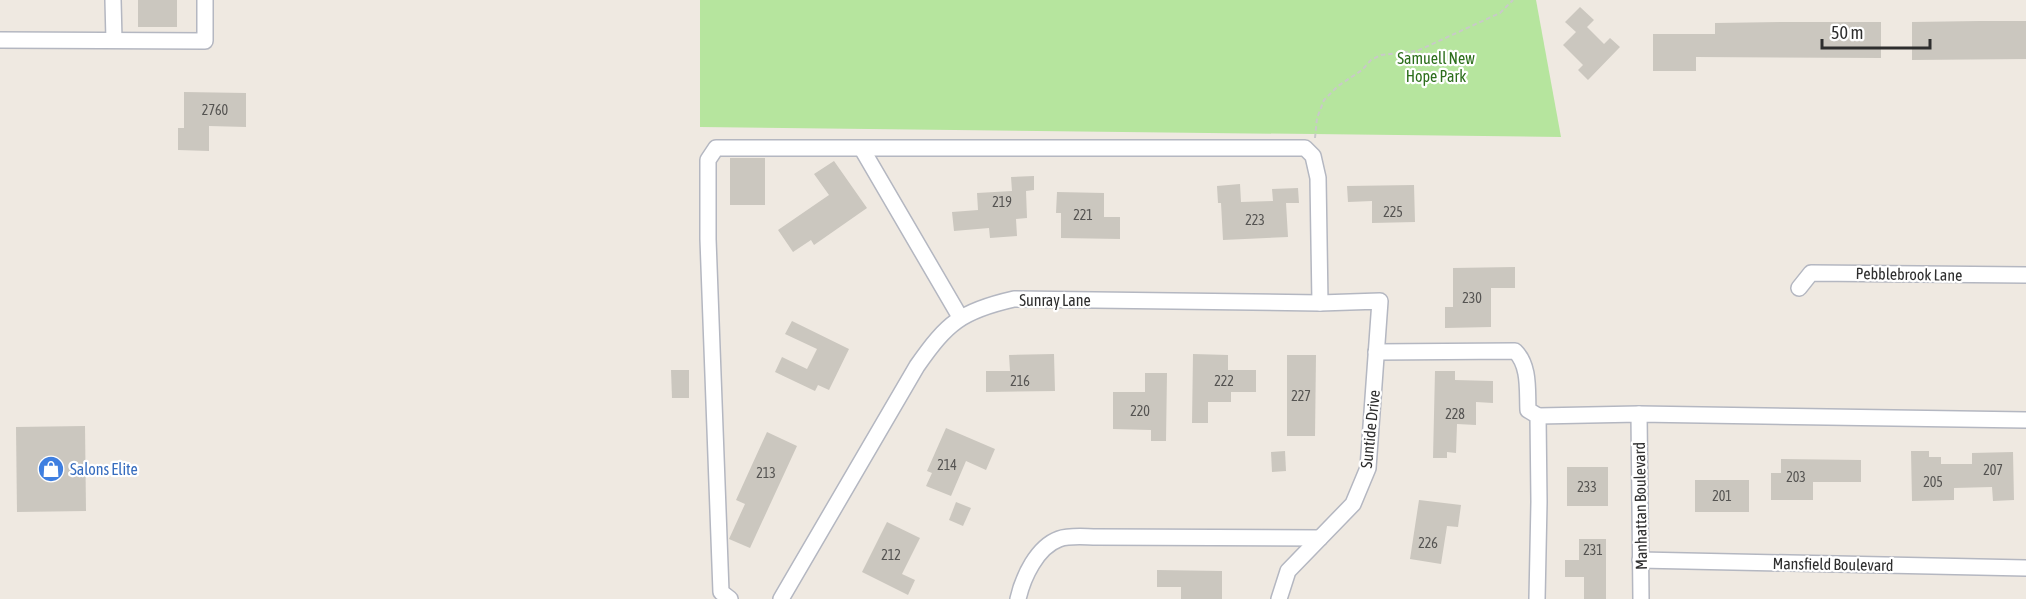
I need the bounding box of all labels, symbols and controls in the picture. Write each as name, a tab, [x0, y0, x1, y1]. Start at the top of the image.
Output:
scale bar	[1822, 12, 1930, 50]
text: 50 m	[1831, 22, 1863, 43]
park label: Samuell New Hope Park	[1397, 49, 1475, 86]
house number: 2760	[202, 102, 229, 118]
house number: 219	[992, 194, 1012, 210]
house number: 225	[1383, 204, 1403, 220]
house number: 221	[1073, 207, 1093, 223]
house number: 223	[1245, 212, 1265, 228]
street label: Pebblebrook Lane	[1855, 264, 1963, 284]
house number: 230	[1462, 290, 1482, 306]
street label: Sunray Lane	[1019, 291, 1091, 310]
house number: 216	[1010, 373, 1030, 389]
house number: 222	[1214, 373, 1234, 389]
house number: 227	[1291, 388, 1311, 404]
street label: Suntide Drive	[1357, 389, 1383, 469]
house number: 220	[1130, 403, 1150, 419]
house number: 228	[1445, 406, 1465, 422]
street label: Manhattan Boulevard	[1630, 442, 1650, 570]
shop icon: Salons Elite	[36, 454, 66, 484]
house number: 214	[937, 457, 957, 473]
place label: Salons Elite	[70, 460, 138, 478]
house number: 207	[1983, 462, 2003, 478]
house number: 213	[756, 465, 776, 481]
house number: 203	[1786, 469, 1806, 485]
house number: 205	[1923, 474, 1943, 490]
house number: 233	[1577, 479, 1597, 495]
house number: 201	[1712, 488, 1732, 504]
house number: 226	[1418, 535, 1438, 551]
house number: 231	[1583, 542, 1603, 558]
house number: 212	[881, 547, 901, 563]
street label: Mansfield Boulevard	[1772, 554, 1894, 574]

